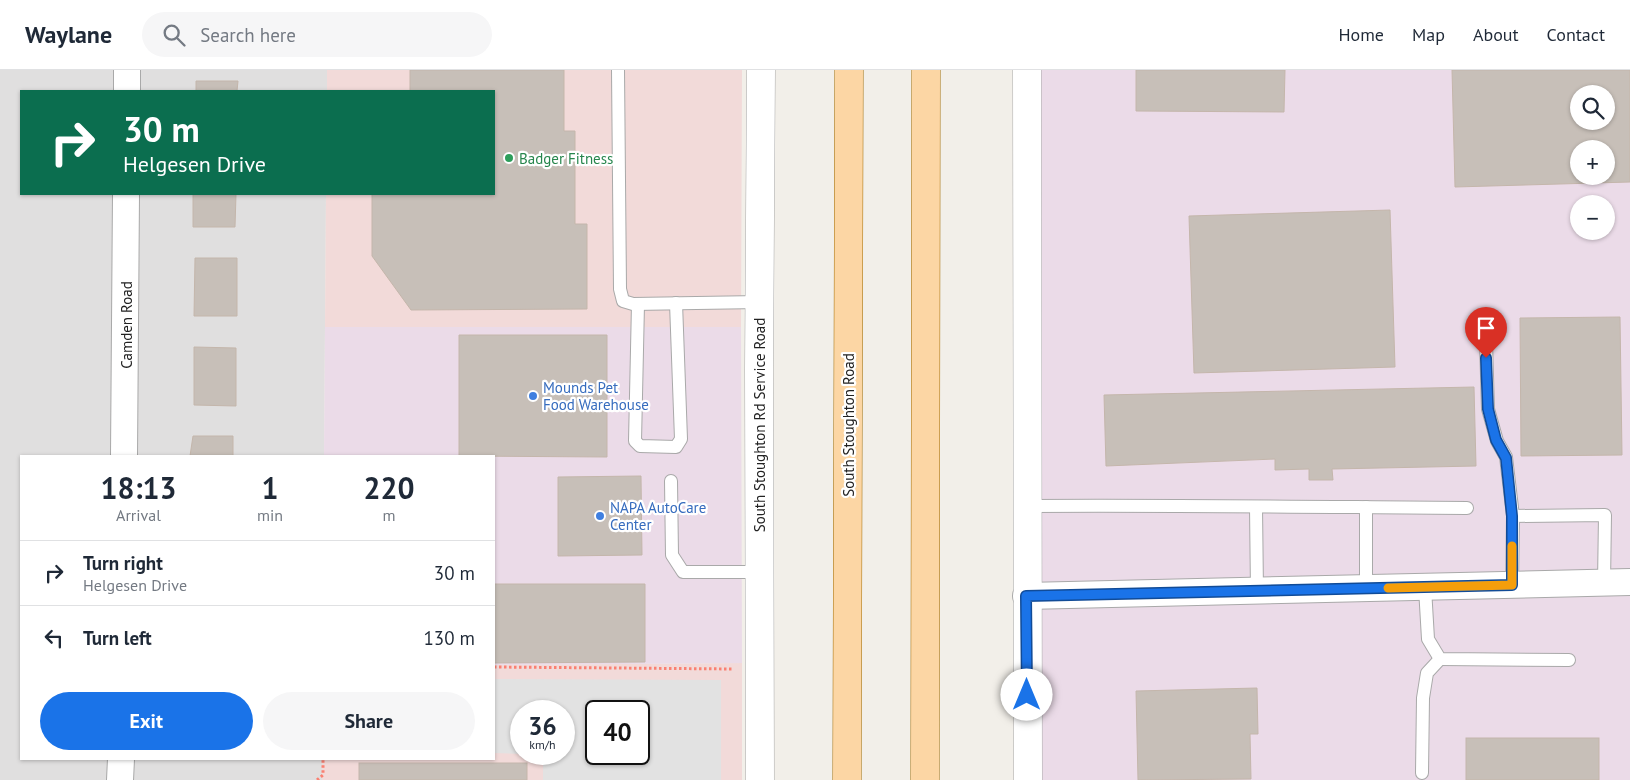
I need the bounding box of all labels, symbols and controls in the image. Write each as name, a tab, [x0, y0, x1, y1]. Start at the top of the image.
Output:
search box	[142, 12, 492, 57]
text: Waylane	[25, 19, 112, 50]
icon: search	[160, 21, 188, 49]
text: Search here	[200, 23, 296, 47]
text: Home	[1338, 23, 1384, 46]
text: Map	[1412, 23, 1445, 46]
text: About	[1473, 23, 1519, 46]
text: Contact	[1547, 23, 1605, 46]
map controls	[1570, 85, 1615, 240]
button: search	[1570, 85, 1615, 130]
text: 30 m	[123, 106, 200, 152]
icon: right	[40, 110, 105, 175]
button: +	[1570, 140, 1615, 185]
place label: Badger Fitness	[519, 149, 613, 168]
text: Helgesen Drive	[123, 150, 266, 178]
marker: Badger Fitness	[503, 152, 515, 164]
button: −	[1570, 195, 1615, 240]
street label: Camden Road	[117, 281, 136, 369]
pin	[1465, 307, 1507, 358]
icon: arrive	[1472, 314, 1500, 342]
street label: South Stoughton Rd Service Road	[750, 318, 769, 532]
street label: South Stoughton Road	[839, 353, 858, 497]
place label: Mounds Pet Food Warehouse	[543, 378, 649, 414]
marker: Mounds Pet Food Warehouse	[527, 390, 539, 402]
text: 18:13	[100, 468, 177, 507]
text: 1	[262, 468, 279, 507]
text: 220	[363, 468, 415, 507]
place label: NAPA AutoCare Center	[610, 498, 706, 534]
text: Arrival	[116, 505, 161, 525]
text: min	[257, 505, 283, 525]
text: m	[383, 505, 396, 525]
marker: NAPA AutoCare Center	[594, 510, 606, 522]
text: Turn right	[83, 551, 163, 575]
icon: right	[40, 559, 68, 587]
text: 30 m	[434, 561, 475, 585]
text: Helgesen Drive	[83, 575, 187, 595]
icon: left	[40, 624, 68, 652]
text: Turn left	[83, 626, 152, 650]
text: 130 m	[423, 626, 475, 650]
position arrow	[1000, 668, 1052, 720]
button: Exit	[40, 692, 253, 750]
button: Share	[263, 692, 475, 750]
speed limit sign: 40	[585, 700, 650, 765]
text: 36	[528, 710, 557, 742]
text: km/h	[529, 737, 556, 752]

